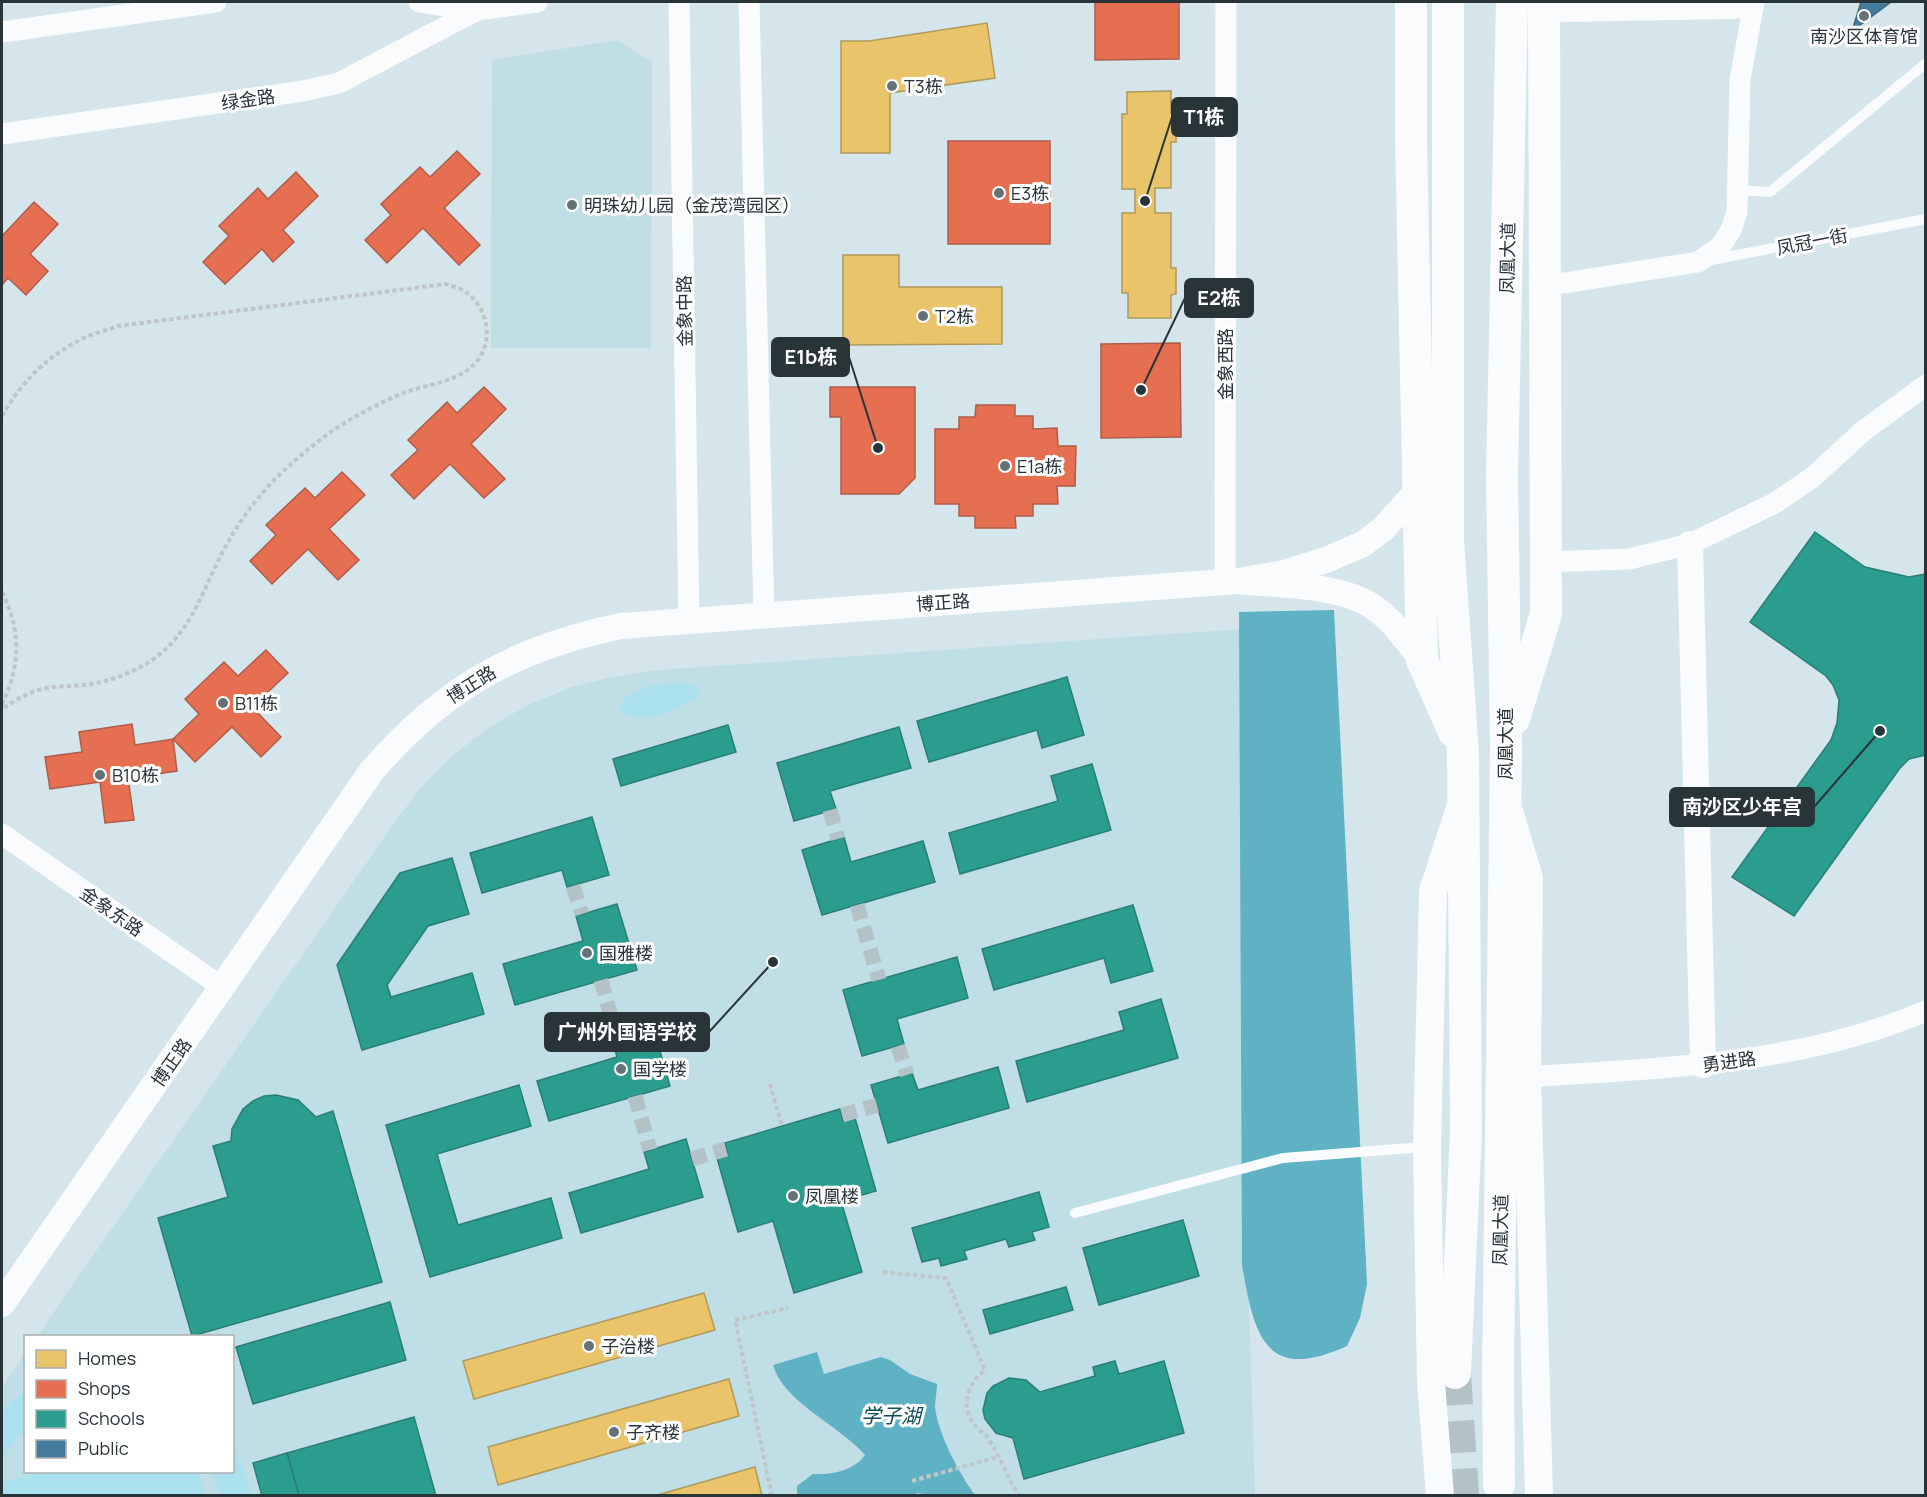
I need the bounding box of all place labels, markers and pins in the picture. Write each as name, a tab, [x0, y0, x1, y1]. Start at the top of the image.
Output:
marker: 南沙区体育馆	[1857, 9, 1871, 23]
place label: 南沙区体育馆	[1810, 24, 1918, 48]
place label: T3栋	[904, 74, 943, 98]
marker: T3栋	[885, 79, 899, 93]
callout: T1栋	[1172, 98, 1237, 136]
place label: E3栋	[1011, 181, 1049, 205]
marker: E3栋	[992, 186, 1006, 200]
place label: 明珠幼儿园（金茂湾园区）	[584, 193, 800, 217]
marker: 明珠幼儿园（金茂湾园区）	[565, 198, 579, 212]
callout: E2栋	[1185, 279, 1253, 317]
place label: T2栋	[935, 304, 974, 328]
marker: T2栋	[916, 309, 930, 323]
callout: E1b栋	[772, 338, 849, 376]
place label: E1a栋	[1017, 454, 1062, 478]
marker: E1a栋	[998, 459, 1012, 473]
place label: B11栋	[235, 691, 278, 715]
marker: B11栋	[216, 696, 230, 710]
place label: B10栋	[112, 763, 159, 787]
marker: B10栋	[93, 768, 107, 782]
callout: 南沙区少年宫	[1670, 788, 1814, 826]
place label: 国雅楼	[599, 941, 653, 965]
marker: 国雅楼	[580, 946, 594, 960]
callout: 广州外国语学校	[545, 1013, 709, 1051]
place label: 国学楼	[633, 1057, 687, 1081]
marker: 国学楼	[614, 1062, 628, 1076]
place label: 凤凰楼	[805, 1184, 859, 1208]
marker: 凤凰楼	[786, 1189, 800, 1203]
place label: 子治楼	[601, 1334, 655, 1358]
marker: 子治楼	[582, 1339, 596, 1353]
place label: 子齐楼	[626, 1420, 680, 1444]
marker: 子齐楼	[607, 1425, 621, 1439]

